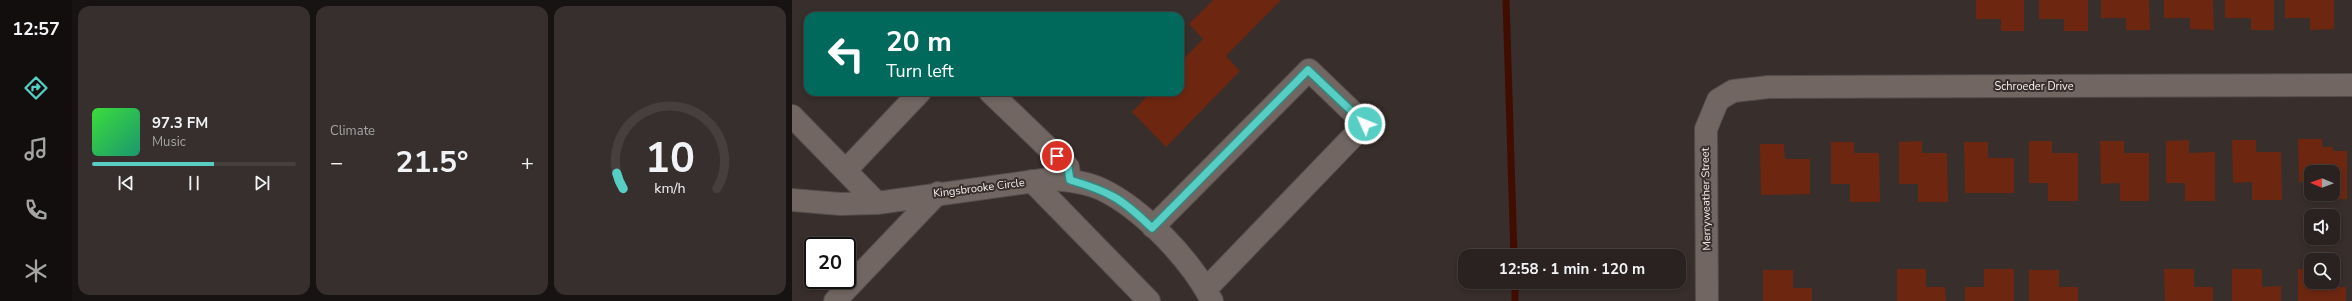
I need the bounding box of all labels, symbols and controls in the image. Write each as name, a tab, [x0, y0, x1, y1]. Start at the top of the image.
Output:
text: 12:57	[12, 17, 60, 41]
text: 20 m	[886, 23, 952, 61]
icon: left	[820, 28, 872, 80]
text: Turn left	[886, 59, 954, 83]
icon: directions	[22, 74, 50, 102]
street label: Schroeder Drive	[1994, 79, 2074, 94]
position arrow	[1344, 103, 1386, 145]
text: 97.3 FM	[152, 113, 208, 133]
text: Climate	[330, 122, 375, 140]
text: 10	[645, 129, 695, 186]
text: Music	[152, 133, 186, 151]
icon: music	[22, 135, 50, 163]
pin	[1040, 139, 1074, 173]
text: 21.5°	[396, 142, 468, 183]
icon: arrive	[1046, 145, 1068, 167]
street label: Merryweather Street	[1698, 147, 1714, 251]
text: −	[330, 148, 343, 178]
text: +	[521, 148, 534, 178]
north arrow	[2304, 165, 2340, 201]
map controls	[2304, 165, 2340, 289]
icon: previous	[115, 172, 137, 194]
icon: pause	[183, 172, 205, 194]
icon: next	[251, 172, 273, 194]
street label: Kingsbrooke Circle	[932, 175, 1026, 201]
text: km/h	[654, 178, 686, 197]
icon: phone	[22, 196, 50, 224]
button: sound	[2304, 209, 2340, 245]
speed limit sign: 20	[804, 237, 856, 289]
button: search	[2304, 253, 2340, 289]
icon: climate	[22, 257, 50, 285]
text: 12:58 · 1 min · 120 m	[1499, 259, 1645, 279]

